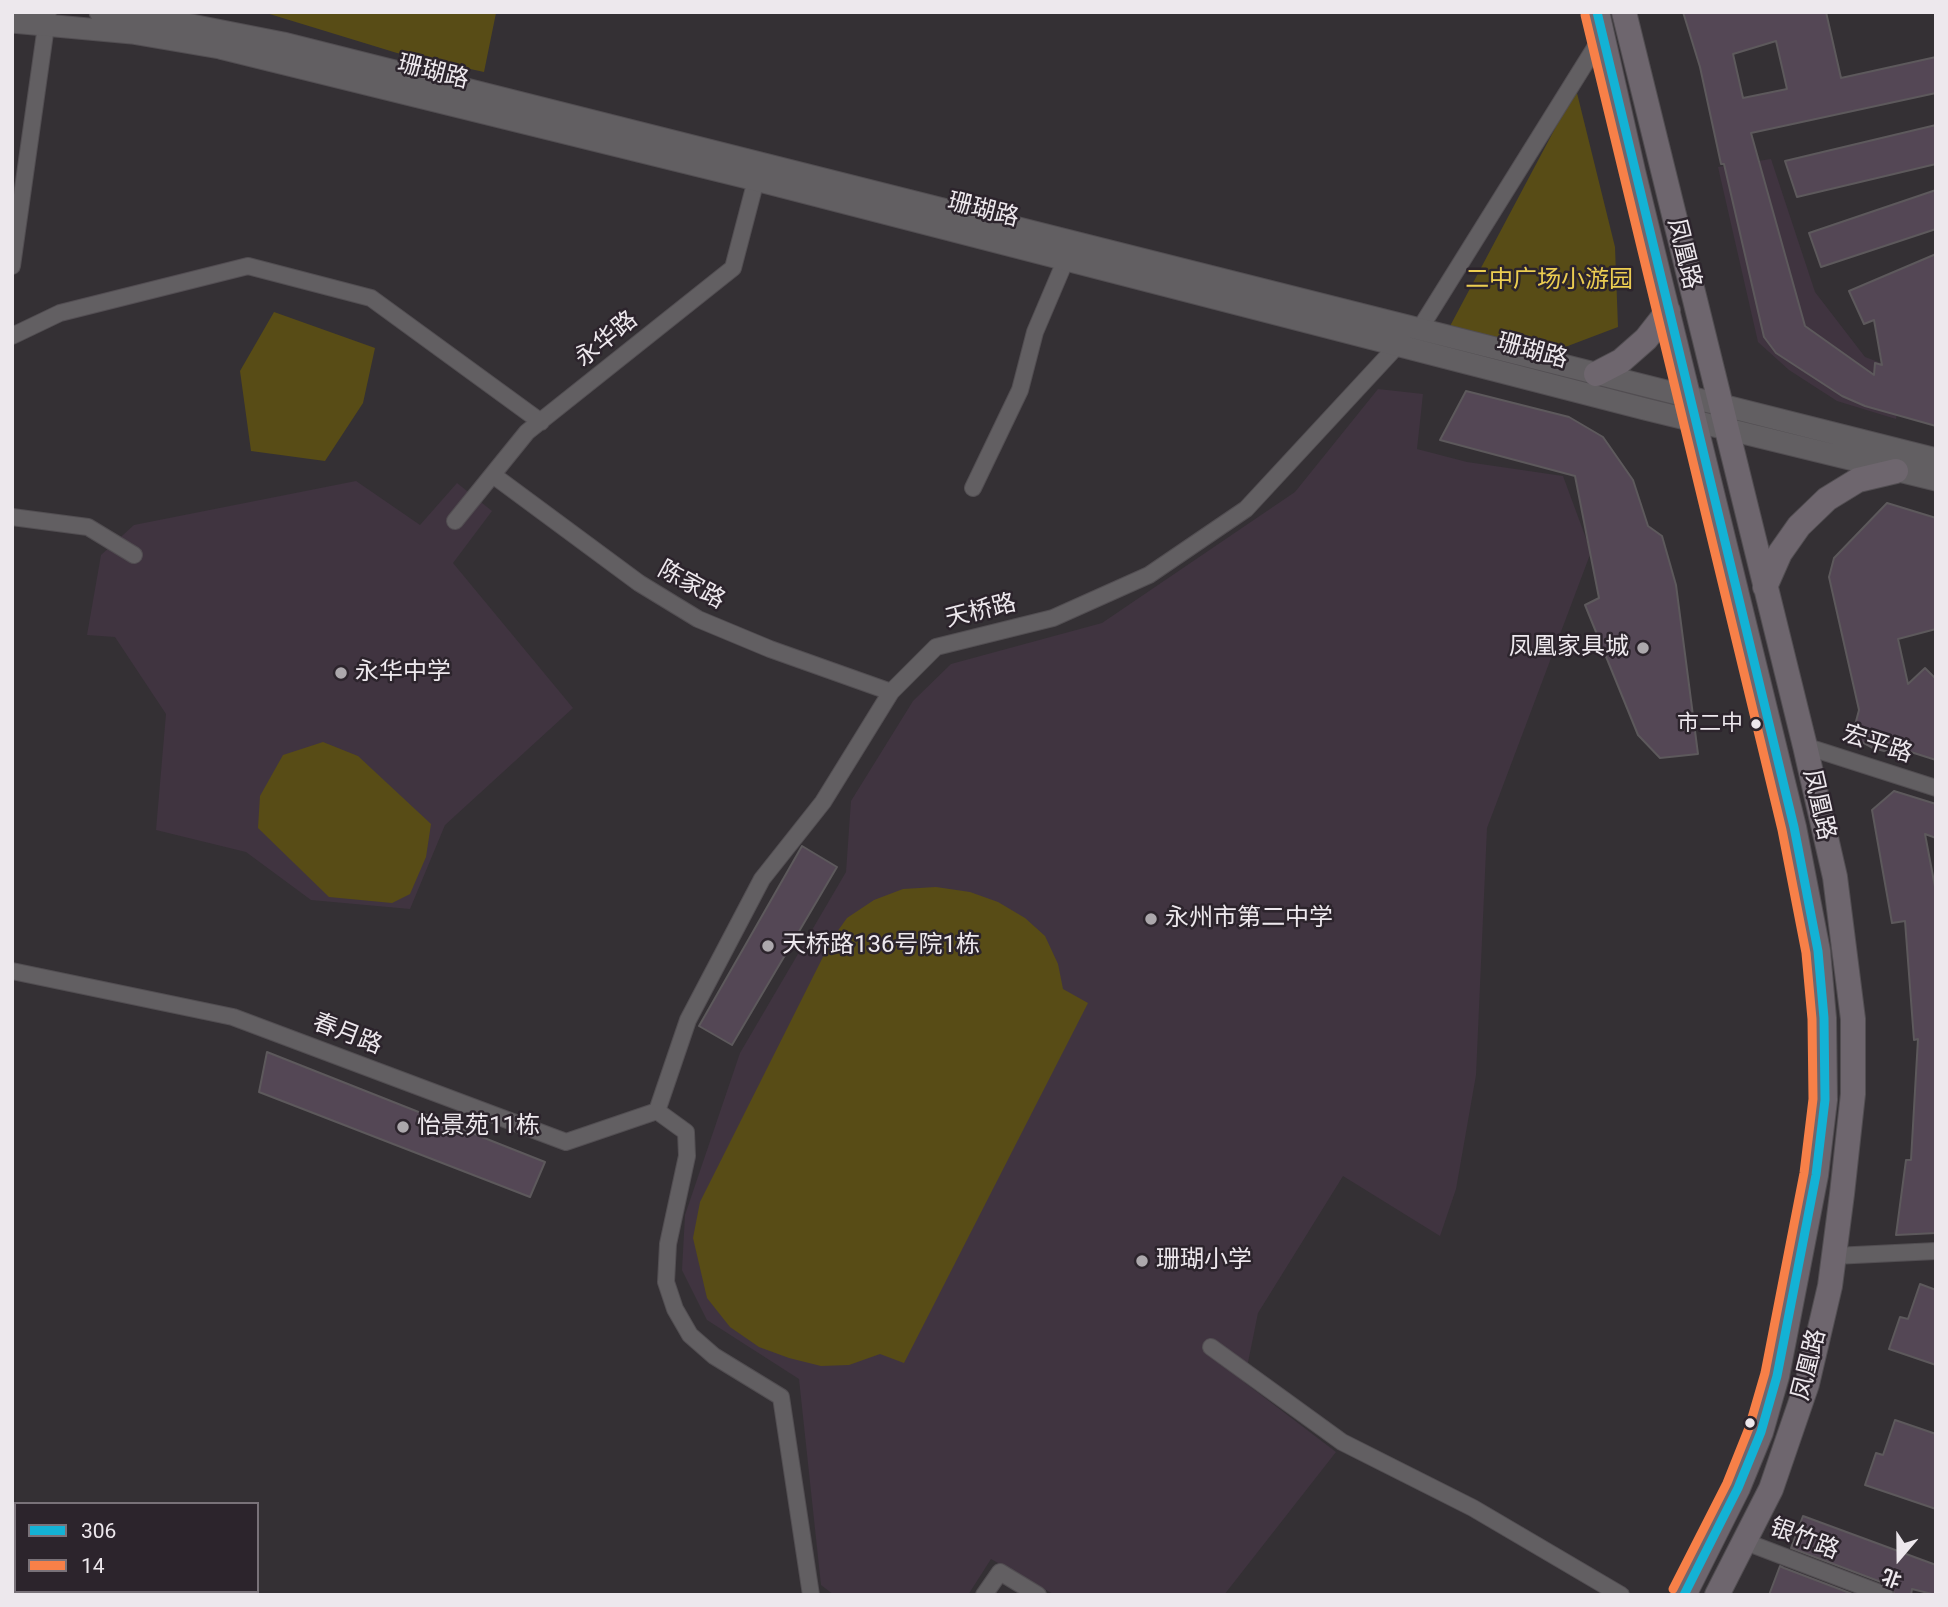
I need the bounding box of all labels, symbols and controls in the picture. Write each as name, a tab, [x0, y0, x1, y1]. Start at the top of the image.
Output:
street label: 珊瑚路	[395, 50, 471, 96]
street label: 珊瑚路	[945, 188, 1021, 234]
street label: 凤凰路	[1660, 216, 1706, 292]
park label: 二中广场小游园	[1465, 267, 1633, 295]
street label: 永华路	[570, 306, 644, 374]
street label: 珊瑚路	[1493, 329, 1571, 375]
street label: 陈家路	[653, 556, 729, 616]
street label: 天桥路	[943, 589, 1019, 635]
place label: 凤凰家具城	[1509, 634, 1629, 662]
marker: 凤凰家具城	[1635, 640, 1651, 656]
place label: 永华中学	[355, 659, 451, 687]
marker: 永华中学	[333, 665, 349, 681]
place label: 市二中	[1677, 711, 1743, 737]
marker: 市二中	[1749, 717, 1763, 731]
street label: 宏平路	[1838, 720, 1916, 770]
street label: 凤凰路	[1796, 767, 1840, 843]
place label: 永州市第二中学	[1165, 905, 1333, 933]
marker: 永州市第二中学	[1143, 911, 1159, 927]
place label: 天桥路136号院1栋	[782, 932, 980, 960]
marker: 天桥路136号院1栋	[760, 938, 776, 954]
street label: 春月路	[308, 1009, 386, 1061]
place label: 怡景苑11栋	[417, 1113, 540, 1141]
marker: 怡景苑11栋	[395, 1119, 411, 1135]
place label: 珊瑚小学	[1156, 1247, 1252, 1275]
marker: 珊瑚小学	[1134, 1253, 1150, 1269]
street label: 凤凰路	[1787, 1327, 1833, 1403]
unlabelled marker	[1743, 1416, 1757, 1430]
legend	[14, 1502, 259, 1593]
street label: 银竹路	[1765, 1514, 1843, 1566]
text: 306	[81, 1519, 116, 1543]
north arrow	[1864, 1523, 1934, 1593]
text: 14	[81, 1554, 105, 1578]
text: 北	[1879, 1564, 1905, 1592]

